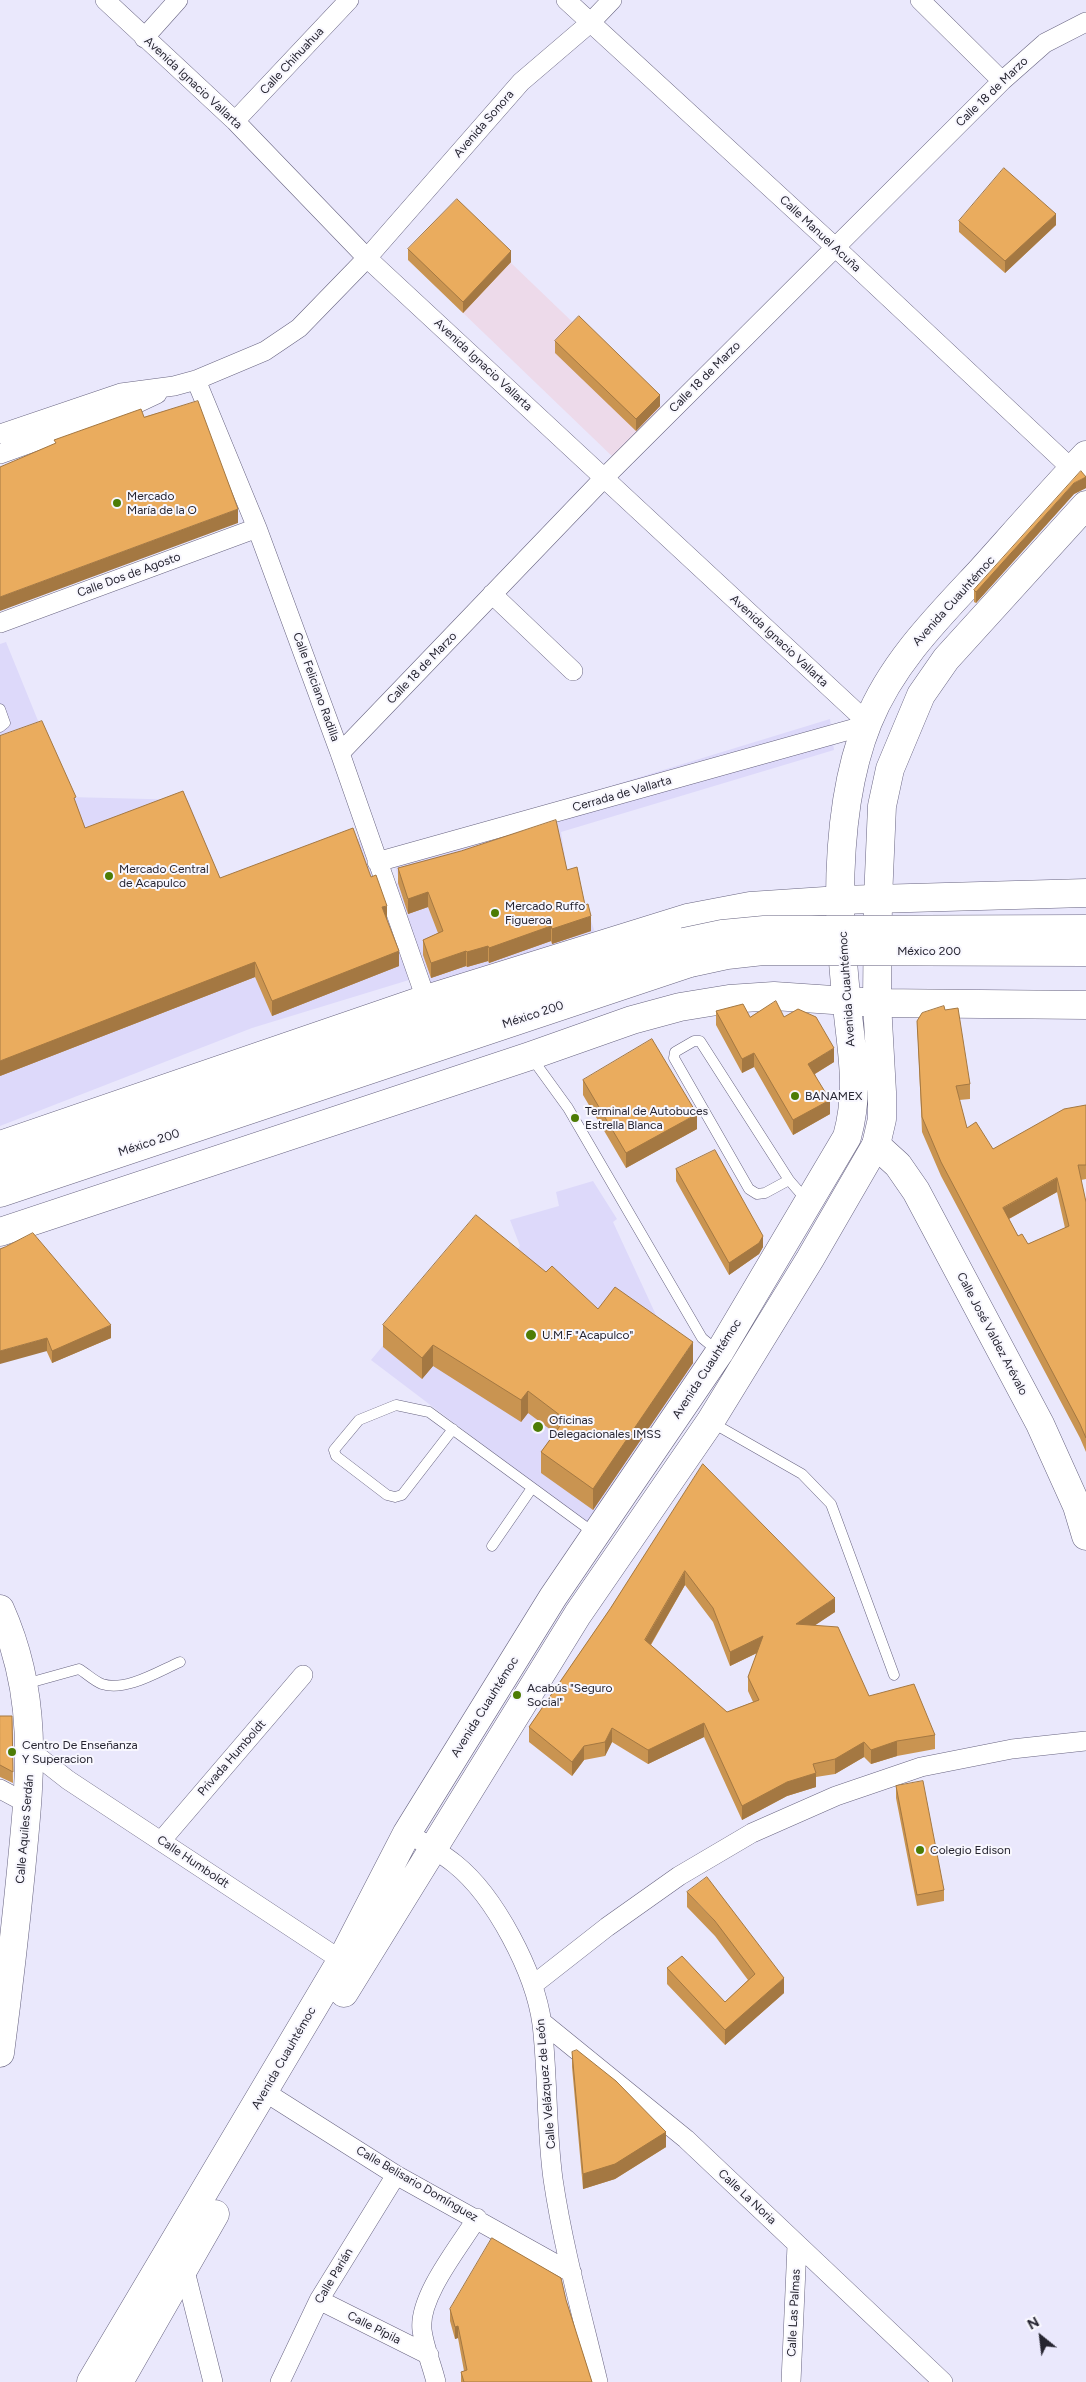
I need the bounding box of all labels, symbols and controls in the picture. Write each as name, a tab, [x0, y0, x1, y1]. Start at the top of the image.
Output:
street label: Calle Chihuahua	[257, 24, 327, 98]
street label: Avenida Ignacio Vallarta	[141, 34, 245, 132]
street label: Calle 18 de Marzo	[953, 54, 1031, 130]
street label: Avenida Sonora	[451, 87, 517, 161]
street label: Calle Manuel Acuña	[777, 193, 863, 275]
street label: Avenida Ignacio Vallarta	[431, 316, 535, 414]
street label: Calle 18 de Marzo	[666, 338, 744, 416]
place label: Mercado María de la O	[127, 489, 197, 517]
marker: Mercado María de la O	[111, 497, 123, 509]
street label: Calle Dos de Agosto	[75, 550, 183, 600]
street label: Avenida Cuauhtémoc	[910, 553, 998, 649]
street label: Avenida Ignacio Vallarta	[727, 592, 831, 690]
street label: Calle 18 de Marzo	[384, 629, 460, 707]
street label: Calle Feliciano Radilla	[290, 631, 342, 743]
street label: Cerrada de Vallarta	[571, 773, 673, 815]
place label: Mercado Central de Acapulco	[119, 862, 209, 890]
marker: Mercado Central de Acapulco	[103, 870, 115, 882]
place label: Mercado Ruffo Figueroa	[505, 899, 585, 927]
marker: Mercado Ruffo Figueroa	[489, 907, 501, 919]
street label: Avenida Cuauhtémoc	[836, 931, 858, 1047]
street label: México 200	[897, 944, 961, 958]
street label: México 200	[501, 998, 565, 1032]
place label: BANAMEX	[805, 1089, 862, 1103]
marker: BANAMEX	[789, 1090, 801, 1102]
place label: Terminal de Autobuces Estrella Blanca	[585, 1104, 708, 1132]
marker: Terminal de Autobuces Estrella Blanca	[569, 1112, 581, 1124]
street label: México 200	[117, 1126, 181, 1160]
street label: Calle José Valdez Arévalo	[953, 1270, 1031, 1398]
street label: Avenida Cuauhtémoc	[669, 1317, 745, 1421]
marker: U.M.F "Acapulco"	[524, 1328, 538, 1342]
place label: U.M.F "Acapulco"	[542, 1328, 633, 1342]
place label: Oficinas Delegacionales IMSS	[549, 1413, 661, 1441]
marker: Oficinas Delegacionales IMSS	[531, 1420, 545, 1434]
street label: Avenida Cuauhtémoc	[448, 1654, 522, 1760]
place label: Acabús "Seguro Social"	[527, 1681, 612, 1709]
marker: Acabús "Seguro Social"	[511, 1689, 523, 1701]
street label: Privada Humboldt	[195, 1717, 269, 1799]
place label: Centro De Enseñanza Y Superacion	[22, 1738, 138, 1766]
marker: Centro De Enseñanza Y Superacion	[6, 1746, 18, 1758]
street label: Calle Aquiles Serdán	[13, 1774, 37, 1884]
street label: Calle Humboldt	[154, 1833, 232, 1891]
place label: Colegio Edison	[930, 1843, 1011, 1857]
marker: Colegio Edison	[914, 1844, 926, 1856]
street label: Avenida Cuauhtémoc	[249, 2004, 319, 2112]
street label: Calle Velázquez de León	[533, 2018, 559, 2150]
street label: Calle Belisario Domínguez	[353, 2143, 481, 2225]
street label: Calle La Noria	[715, 2166, 779, 2228]
street label: Calle Parián	[312, 2246, 356, 2306]
street label: Calle Las Palmas	[785, 2269, 803, 2357]
street label: Calle Pípila	[345, 2308, 403, 2348]
north arrow	[1016, 2312, 1066, 2362]
text: N	[1025, 2313, 1042, 2334]

